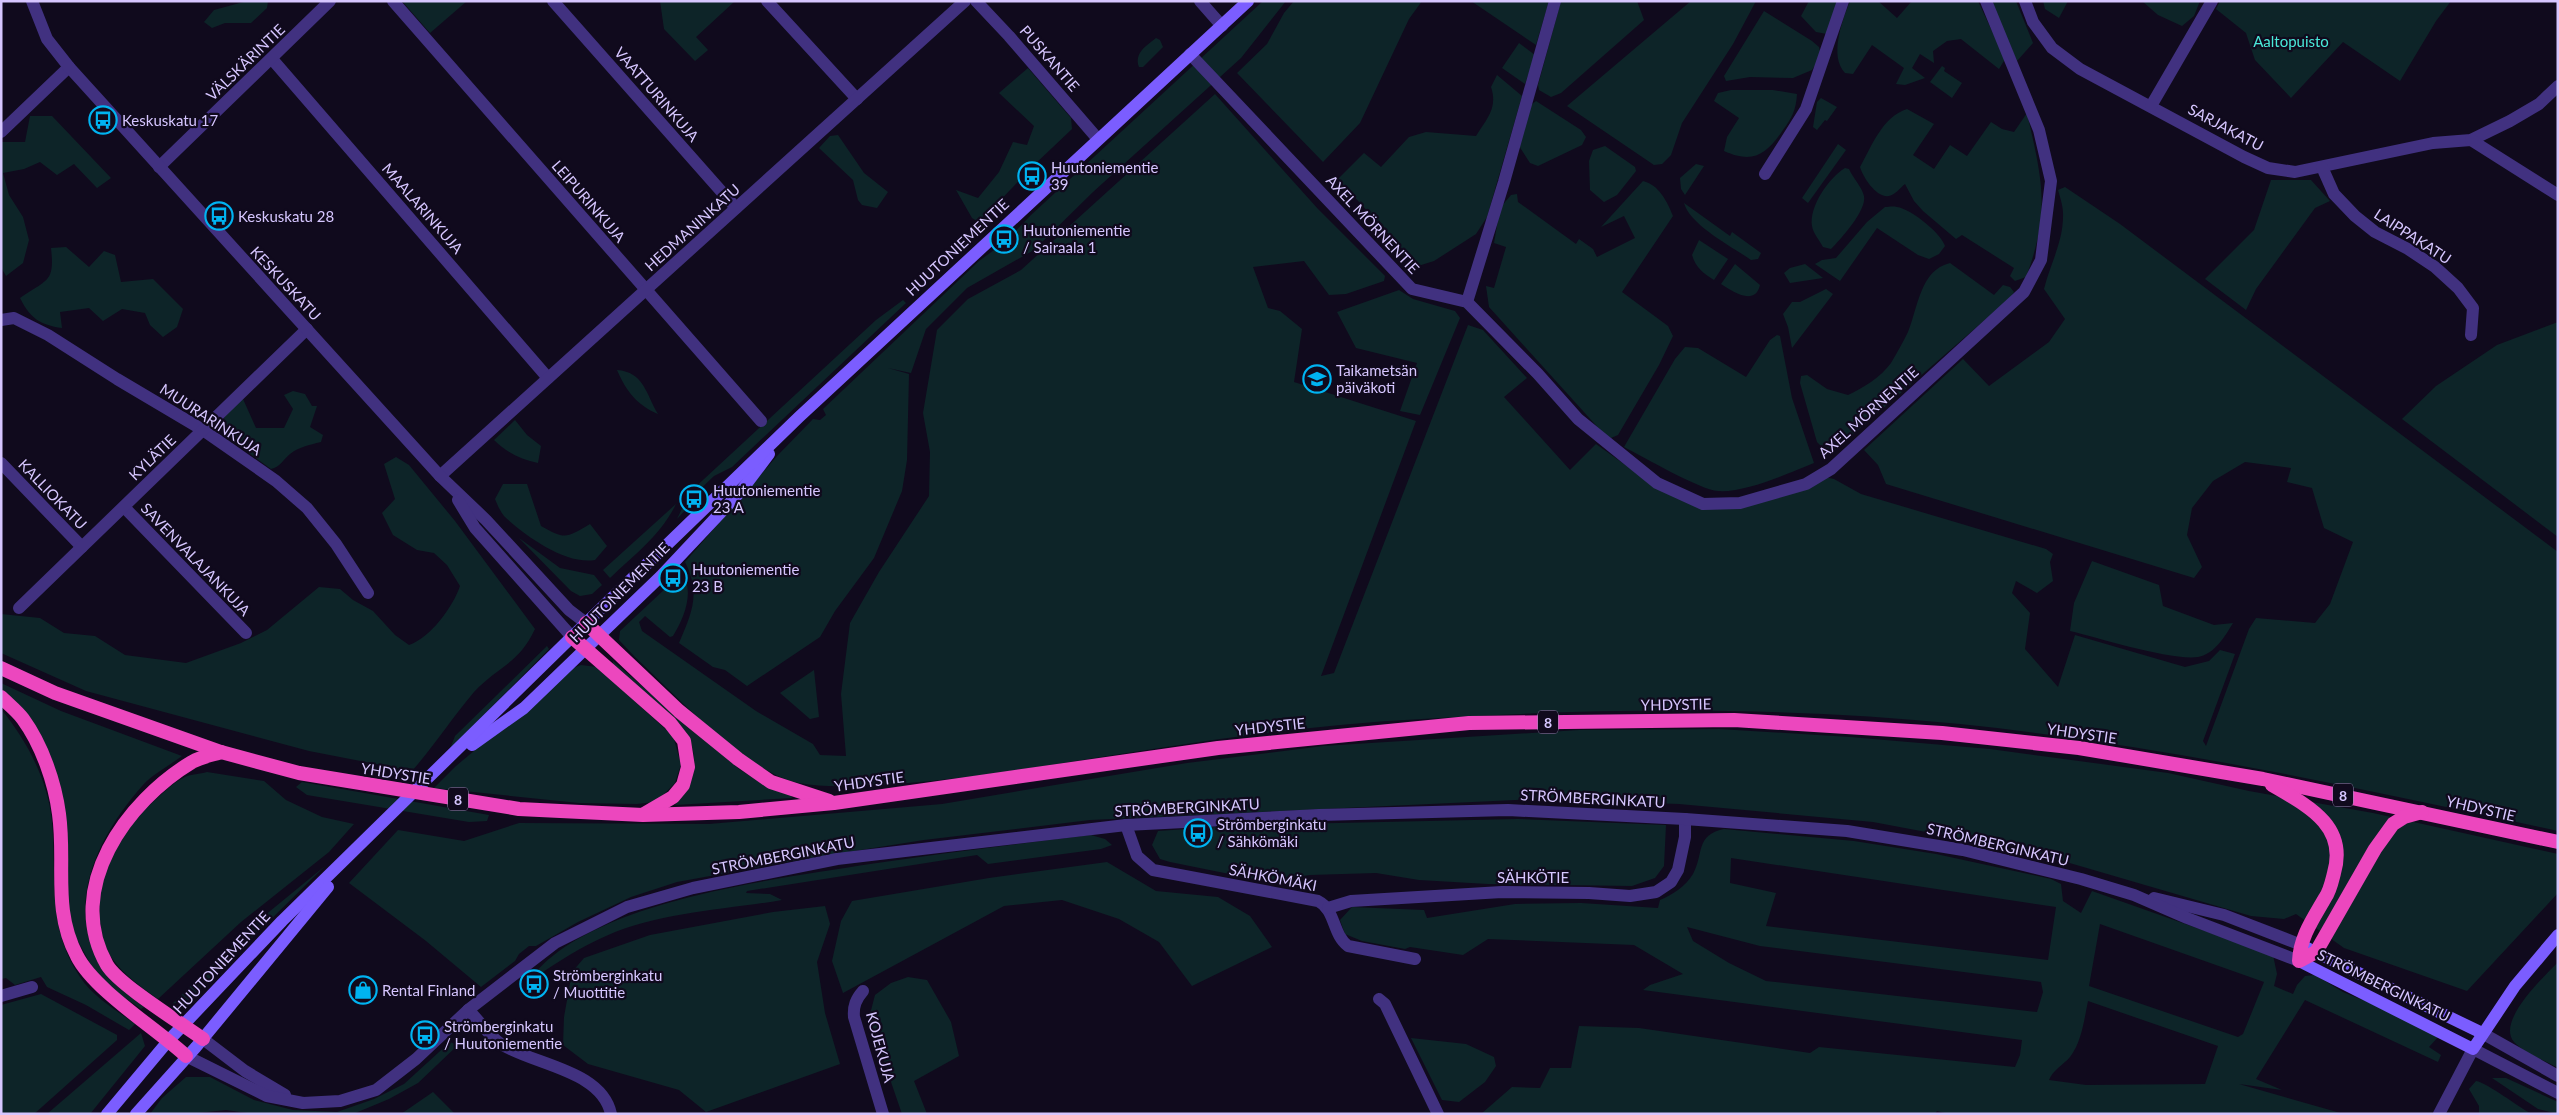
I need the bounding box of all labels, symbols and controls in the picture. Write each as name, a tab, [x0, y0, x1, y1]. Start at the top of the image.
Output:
street label: VÄLSKÄRINTIE	[202, 20, 288, 104]
street label: PUSKANTIE	[1016, 21, 1084, 95]
park label: Aaltopuisto	[2253, 32, 2329, 50]
street label: VAATTURINKUJA	[611, 43, 703, 146]
street label: SARJAKATU	[2185, 100, 2267, 154]
bus stop icon: Keskuskatu 17	[88, 105, 118, 135]
place label: Keskuskatu 17	[122, 111, 219, 129]
street label: LEIPURINKUJA	[549, 156, 630, 246]
place label: Huutoniementie 39	[1051, 158, 1159, 193]
street label: MAALARINKUJA	[379, 159, 468, 258]
bus stop icon: Huutoniementie 39	[1017, 161, 1047, 191]
street label: AXEL MÖRNENTIE	[1323, 171, 1423, 277]
street label: HEDMANINKATU	[641, 180, 743, 274]
street label: HUUTONIEMENTIE	[902, 195, 1012, 299]
bus stop icon: Keskuskatu 28	[204, 201, 234, 231]
street label: LAIPPAKATU	[2371, 204, 2455, 268]
place label: Keskuskatu 28	[238, 207, 334, 225]
place label: Huutoniementie / Sairaala 1	[1023, 221, 1131, 256]
bus stop icon: Huutoniementie / Sairaala 1	[989, 224, 1019, 254]
street label: KESKUSKATU	[247, 242, 325, 324]
place label: Taikametsän päiväkoti	[1336, 361, 1417, 396]
street label: AXEL MÖRNENTIE	[1814, 362, 1922, 462]
school or university icon: Taikametsän päiväkoti	[1302, 364, 1332, 394]
street label: MUURARINKUJA	[157, 379, 266, 459]
street label: KYLÄTIE	[125, 430, 179, 484]
street label: KALLIOKATU	[15, 455, 91, 533]
place label: Huutoniementie 23 A	[713, 481, 821, 516]
bus stop icon: Huutoniementie 23 A	[679, 484, 709, 514]
street label: SAVENVALAJANKUJA	[138, 499, 255, 620]
street label: HUUTONIEMENTIE	[565, 538, 673, 646]
place label: Huutoniementie 23 B	[692, 560, 800, 595]
bus stop icon: Huutoniementie 23 B	[658, 563, 688, 593]
street label: YHDYSTIE	[1641, 694, 1711, 714]
road number: 8	[1538, 710, 1558, 734]
street label: YHDYSTIE	[1234, 713, 1306, 739]
street label: YHDYSTIE	[2046, 719, 2118, 747]
street label: YHDYSTIE	[360, 759, 432, 787]
street label: YHDYSTIE	[833, 767, 905, 795]
road number: 8	[2333, 784, 2353, 806]
street label: STRÖMBERGINKATU	[1520, 785, 1666, 811]
road number: 8	[448, 788, 468, 811]
street label: YHDYSTIE	[2445, 791, 2517, 825]
street label: STRÖMBERGINKATU	[1114, 794, 1260, 820]
place label: Strömberginkatu / Sähkömäki	[1217, 815, 1326, 850]
bus stop icon: Strömberginkatu / Sähkömäki	[1183, 818, 1213, 848]
street label: STRÖMBERGINKATU	[1925, 819, 2071, 869]
street label: STRÖMBERGINKATU	[710, 832, 856, 878]
street label: SÄHKÖMÄKI	[1228, 860, 1318, 894]
street label: SÄHKÖTIE	[1497, 868, 1569, 886]
street label: HUUTONIEMENTIE	[169, 907, 273, 1017]
street label: STRÖMBERGINKATU	[2315, 945, 2453, 1025]
place label: Strömberginkatu / Muottitie	[553, 966, 662, 1001]
bus stop icon: Strömberginkatu / Muottitie	[519, 969, 549, 999]
shop icon: Rental Finland	[348, 975, 378, 1005]
place label: Rental Finland	[382, 981, 476, 999]
street label: KOJEKUJA	[863, 1010, 899, 1085]
place label: Strömberginkatu / Huutoniementie	[444, 1017, 562, 1052]
bus stop icon: Strömberginkatu / Huutoniementie	[410, 1020, 440, 1050]

